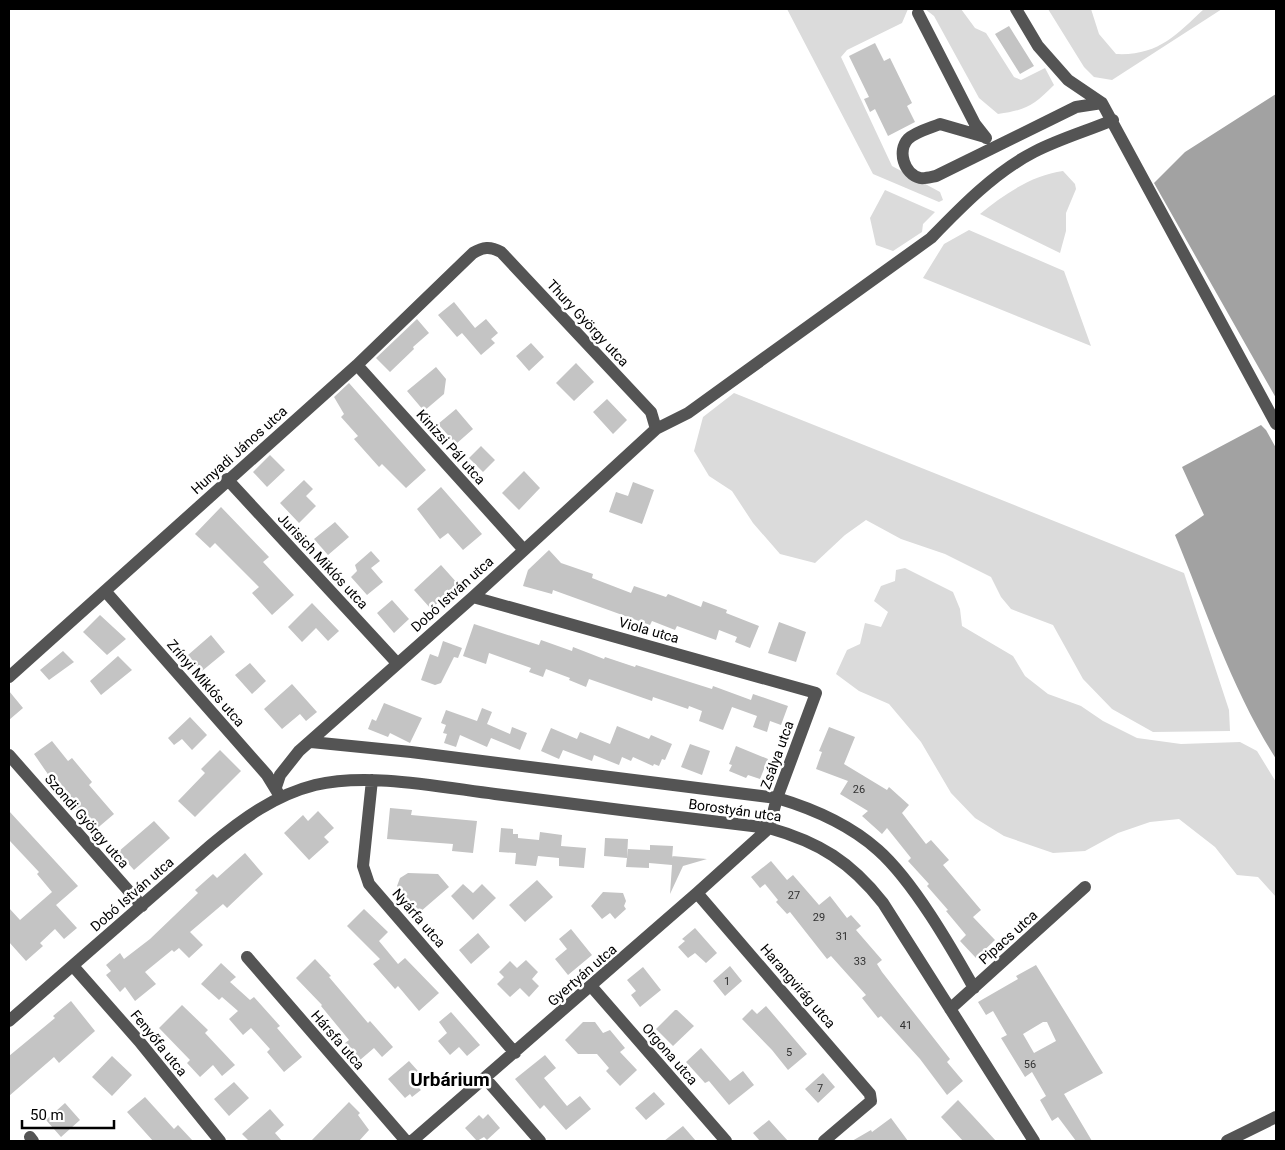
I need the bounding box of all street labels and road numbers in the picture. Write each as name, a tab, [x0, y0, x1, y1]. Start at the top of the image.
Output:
street label: Thury György utca	[544, 276, 632, 370]
street label: Hunyadi János utca	[188, 403, 290, 497]
street label: Kinizsi Pál utca	[413, 406, 489, 488]
street label: Jurisich Miklós utca	[275, 510, 371, 612]
street label: Dobó István utca	[408, 553, 496, 635]
street label: Viola utca	[617, 614, 681, 646]
street label: Zrínyi Miklós utca	[164, 636, 248, 730]
street label: Zsálya utca	[757, 719, 797, 791]
street label: Szondi György utca	[42, 771, 132, 871]
street label: Borostyán utca	[687, 796, 783, 824]
street label: Dobó István utca	[87, 854, 177, 934]
street label: Nyárfa utca	[389, 886, 449, 950]
street label: Pipacs utca	[976, 907, 1040, 967]
street label: Gyertyán utca	[544, 941, 620, 1009]
street label: Harangvirág utca	[757, 941, 839, 1031]
street label: Fenyőfa utca	[127, 1007, 191, 1079]
street label: Hársfa utca	[308, 1007, 368, 1073]
street label: Orgona utca	[639, 1020, 701, 1088]

